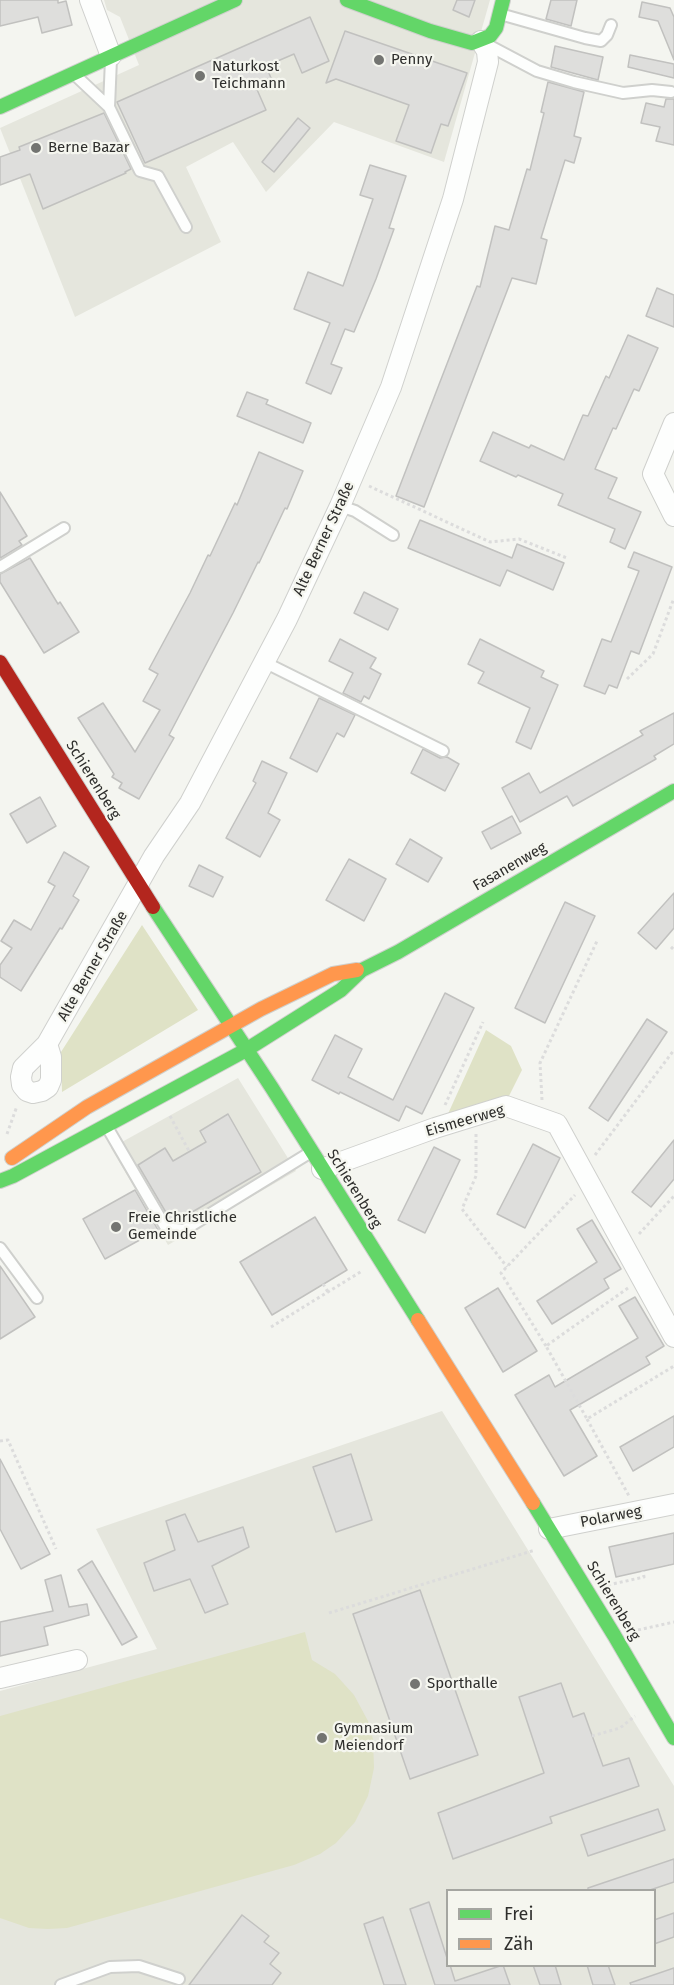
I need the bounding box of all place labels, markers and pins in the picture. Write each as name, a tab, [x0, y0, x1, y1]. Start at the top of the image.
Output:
place label: Penny	[391, 51, 432, 69]
marker: Penny	[372, 53, 386, 67]
place label: Naturkost Teichmann	[212, 58, 286, 93]
marker: Naturkost Teichmann	[193, 69, 207, 83]
place label: Berne Bazar	[48, 139, 130, 157]
marker: Berne Bazar	[29, 141, 43, 155]
place label: Freie Christliche Gemeinde	[128, 1209, 237, 1244]
marker: Freie Christliche Gemeinde	[109, 1220, 123, 1234]
place label: Sporthalle	[427, 1675, 498, 1693]
marker: Sporthalle	[408, 1677, 422, 1691]
place label: Gymnasium Meiendorf	[334, 1720, 413, 1755]
marker: Gymnasium Meiendorf	[315, 1731, 329, 1745]

